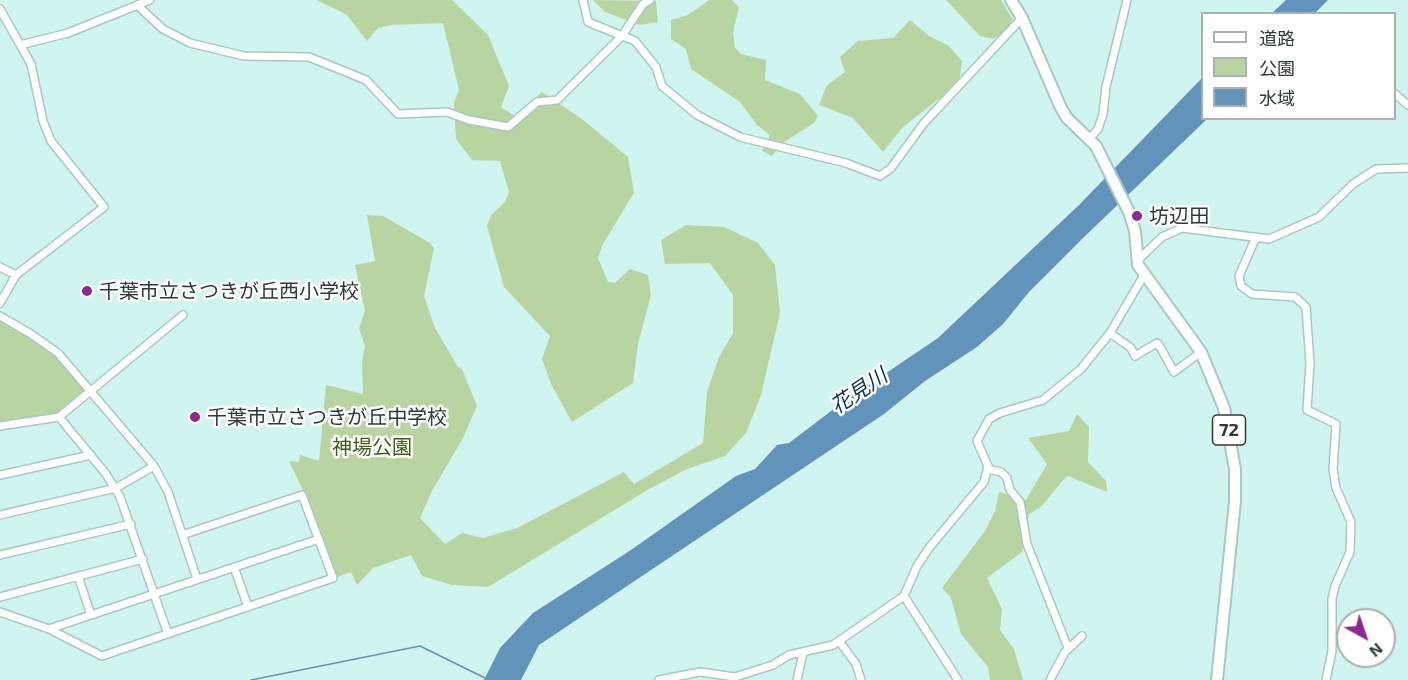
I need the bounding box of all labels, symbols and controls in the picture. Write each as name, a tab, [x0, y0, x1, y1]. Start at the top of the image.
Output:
legend	[1201, 12, 1396, 120]
text: 道路	[1259, 27, 1295, 49]
text: 公園	[1259, 57, 1295, 79]
text: 水域	[1259, 87, 1295, 109]
place label: 坊辺田	[1149, 204, 1209, 228]
marker: 坊辺田	[1130, 209, 1144, 223]
place label: 千葉市立さつきが丘西小学校	[99, 279, 359, 303]
marker: 千葉市立さつきが丘西小学校	[80, 284, 94, 298]
water label: 花見川	[826, 363, 892, 419]
place label: 千葉市立さつきが丘中学校	[207, 405, 447, 429]
marker: 千葉市立さつきが丘中学校	[188, 410, 202, 424]
road number: 72	[1212, 415, 1246, 445]
park label: 神場公園	[332, 435, 412, 459]
north arrow	[1336, 608, 1396, 668]
text: N	[1366, 640, 1387, 662]

